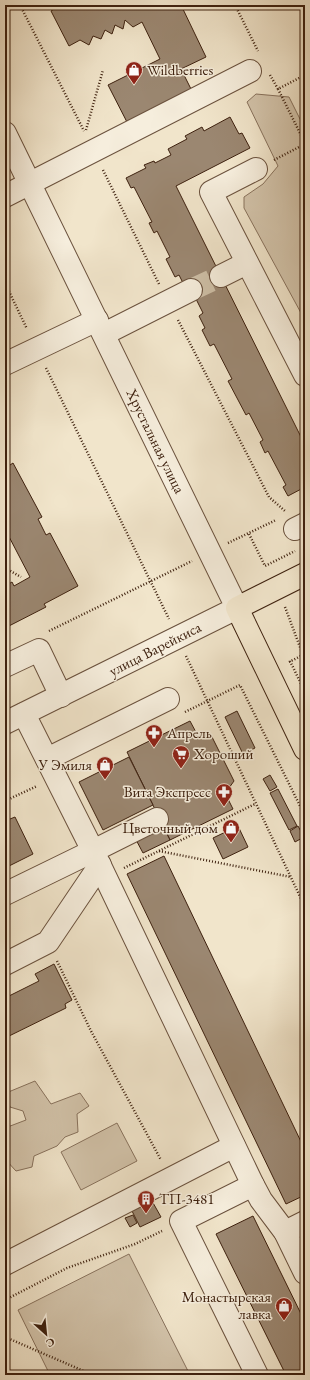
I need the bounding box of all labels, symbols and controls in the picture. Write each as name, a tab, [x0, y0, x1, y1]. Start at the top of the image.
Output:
shop icon: Wildberries	[124, 60, 144, 85]
place label: Wildberries	[147, 60, 213, 79]
street label: Хрустальная улица	[122, 385, 190, 496]
street label: улица Варейкиса	[105, 617, 204, 680]
pharmacy icon: Апрель	[144, 723, 164, 748]
place label: Апрель	[166, 723, 212, 742]
supermarket icon: Хороший	[171, 744, 191, 769]
place label: Хороший	[193, 744, 254, 763]
place label: У Эмиля	[37, 755, 92, 774]
shop icon: У Эмиля	[95, 755, 115, 780]
place label: Вита Экспресс	[124, 782, 211, 801]
pharmacy icon: Вита Экспресс	[214, 782, 234, 807]
place label: Цветочный дом	[122, 818, 219, 837]
shop icon: Цветочный дом	[221, 818, 241, 843]
building icon: ТП-3481	[136, 1189, 156, 1214]
place label: ТП-3481	[159, 1189, 214, 1208]
place label: Монастырская лавка	[182, 1287, 271, 1323]
shop icon: Монастырская лавка	[274, 1296, 294, 1321]
north arrow	[26, 1314, 66, 1354]
text: С	[44, 1335, 57, 1351]

